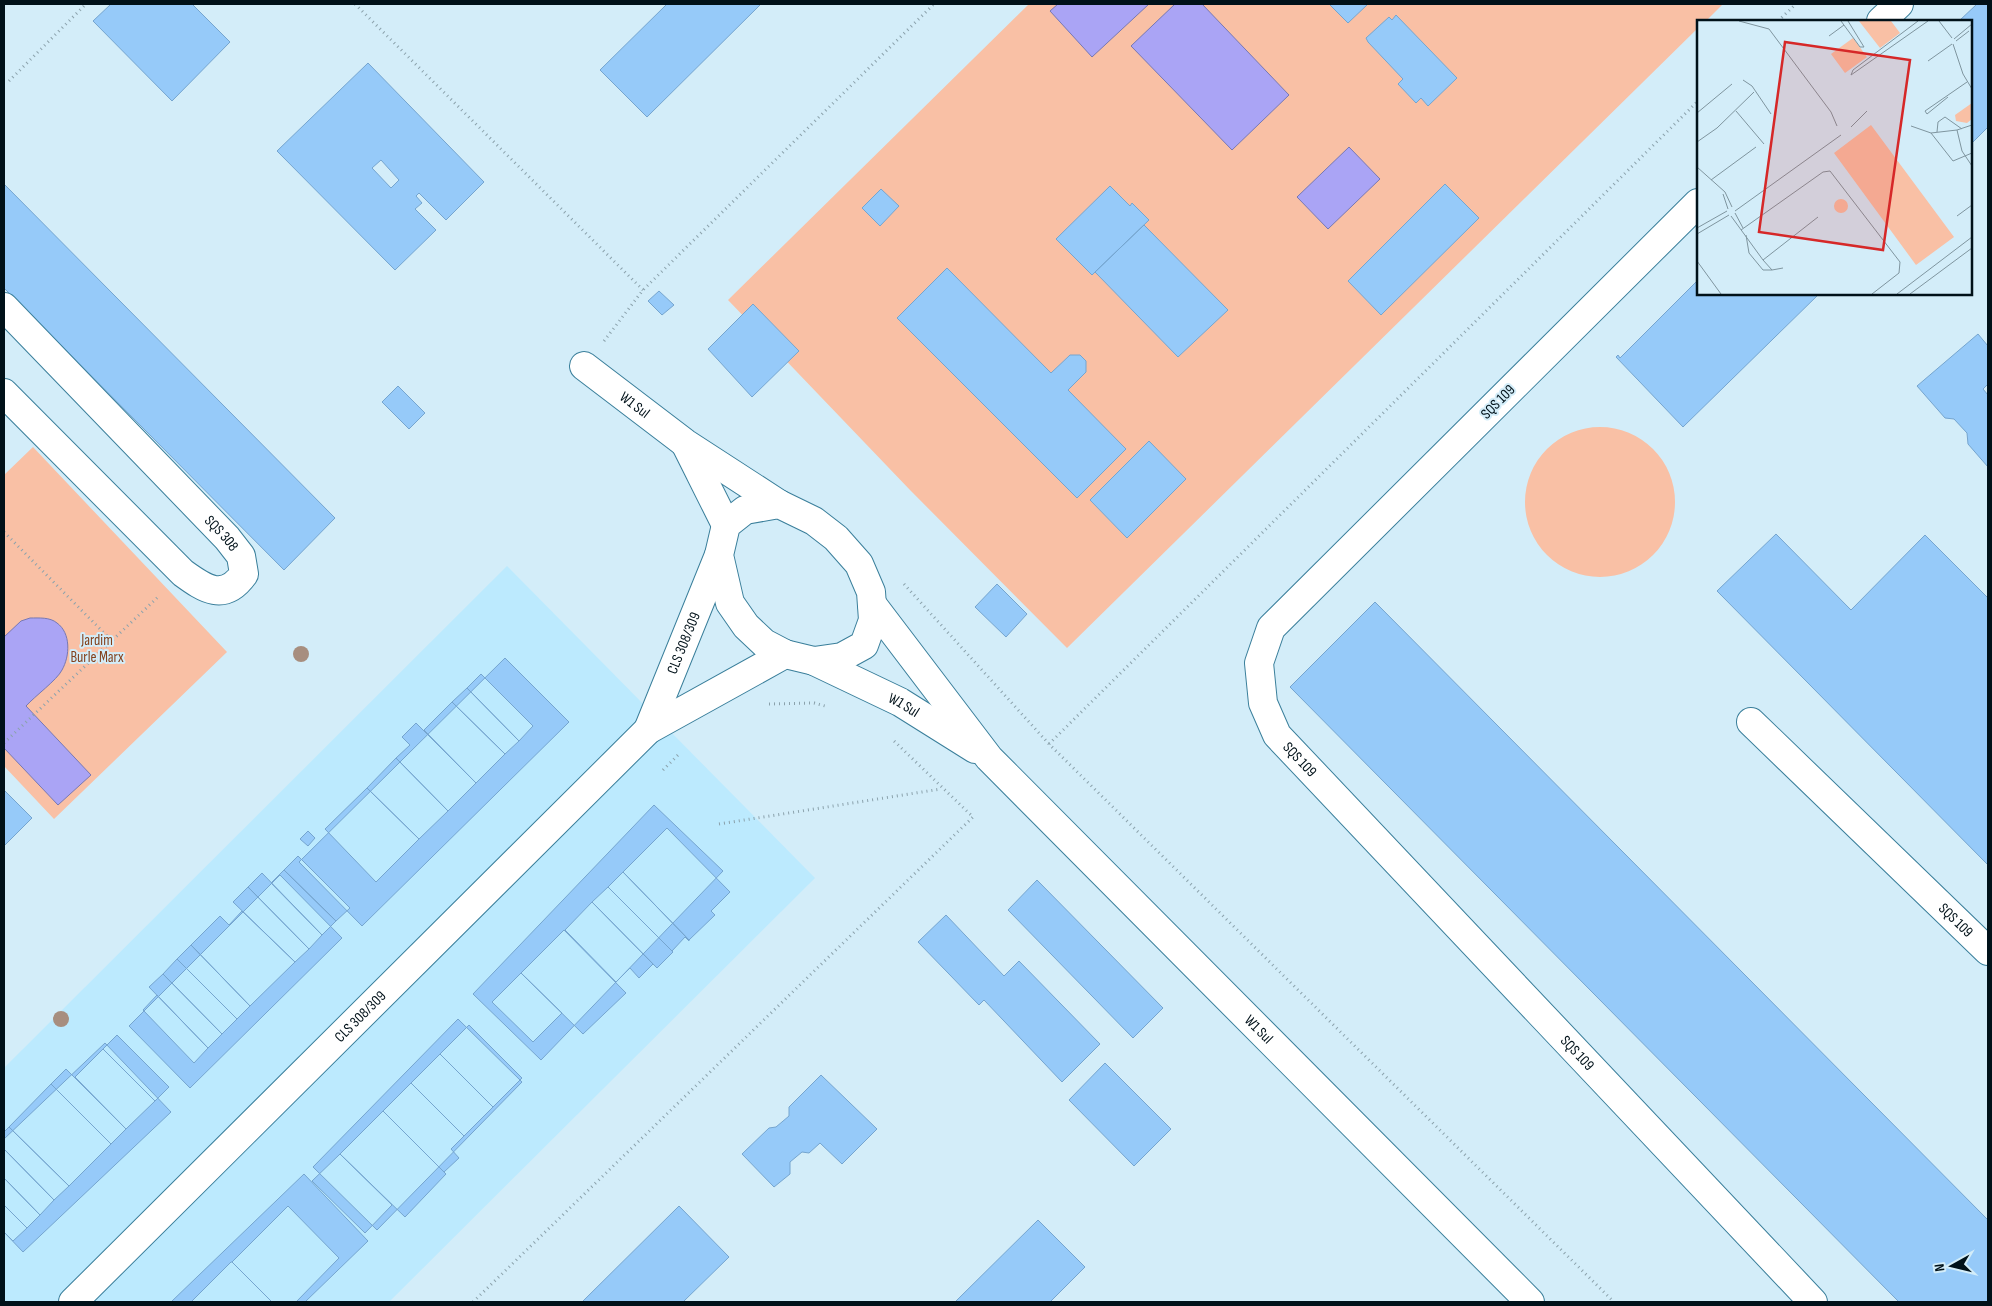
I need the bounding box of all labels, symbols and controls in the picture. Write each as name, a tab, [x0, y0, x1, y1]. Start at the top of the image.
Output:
inset map	[1697, 20, 1972, 295]
street label: SQS 109	[1477, 381, 1519, 423]
street label: W1 Sul	[616, 387, 654, 422]
street label: SQS 308	[201, 511, 243, 555]
street label: CLS 308/309	[662, 609, 704, 677]
park label: Jardim Burle Marx	[70, 631, 124, 667]
street label: W1 Sul	[885, 688, 923, 721]
street label: SQS 109	[1279, 738, 1321, 781]
street label: SQS 109	[1935, 899, 1977, 941]
street label: CLS 308/309	[330, 987, 390, 1046]
street label: W1 Sul	[1240, 1011, 1277, 1048]
street label: SQS 109	[1556, 1031, 1599, 1074]
north arrow	[1927, 1241, 1977, 1291]
text: N	[1931, 1263, 1949, 1273]

